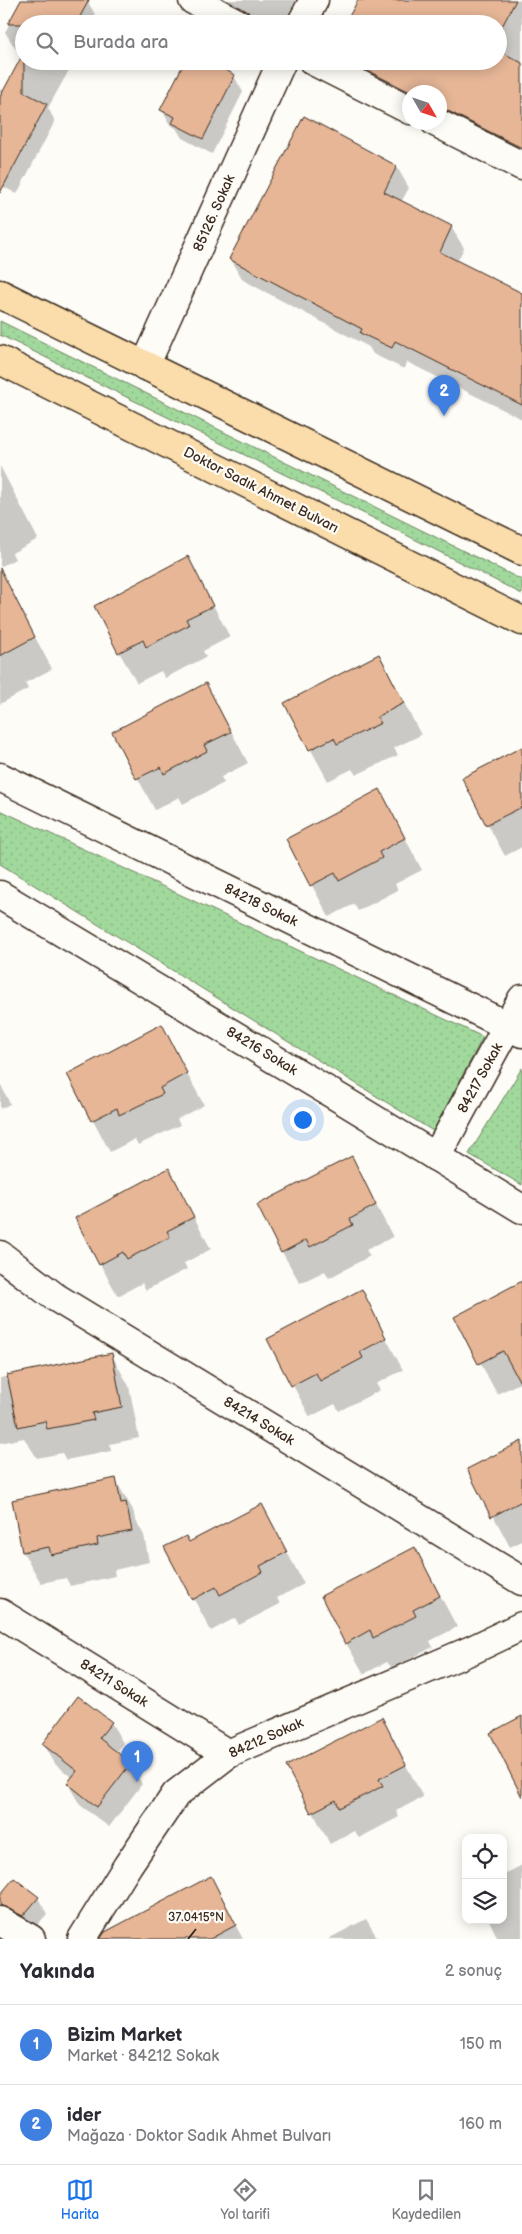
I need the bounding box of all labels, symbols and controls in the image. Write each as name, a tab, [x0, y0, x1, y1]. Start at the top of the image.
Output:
search box	[15, 15, 507, 70]
icon: search	[33, 29, 61, 57]
text: Burada ara	[73, 31, 169, 54]
north arrow	[402, 85, 447, 130]
street label: 85126. Sokak	[189, 172, 239, 254]
pin: 2	[428, 375, 460, 416]
street label: Doktor Sadık Ahmet Bulvarı	[181, 443, 341, 537]
street label: 84218 Sokak	[221, 880, 301, 930]
street label: 84216 Sokak	[223, 1023, 301, 1079]
street label: 84217 Sokak	[454, 1040, 506, 1116]
your location	[290, 1107, 316, 1133]
street label: 84214 Sokak	[220, 1393, 298, 1449]
street label: 84211 Sokak	[77, 1655, 151, 1711]
street label: 84212 Sokak	[226, 1714, 306, 1762]
pin: 1	[121, 1741, 153, 1782]
map controls	[462, 1834, 507, 1924]
button: locate	[462, 1834, 507, 1879]
button: layers	[462, 1879, 507, 1924]
text: 37.0415°N	[168, 1910, 224, 1925]
text: Yakında	[20, 1959, 95, 1984]
text: 2 sonuç	[445, 1962, 502, 1981]
text: Bizim Market	[67, 2024, 182, 2047]
text: 1	[33, 2035, 39, 2054]
text: 150 m	[460, 2035, 502, 2054]
text: Market · 84212 Sokak	[67, 2047, 219, 2066]
text: ider	[67, 2104, 101, 2127]
text: 2	[31, 2115, 41, 2134]
text: 160 m	[459, 2115, 502, 2134]
text: Mağaza · Doktor Sadık Ahmet Bulvarı	[67, 2127, 331, 2146]
tab: Harita	[61, 2176, 99, 2223]
tab: Yol tarifi	[221, 2176, 270, 2223]
tab: Kaydedilen	[392, 2176, 461, 2223]

